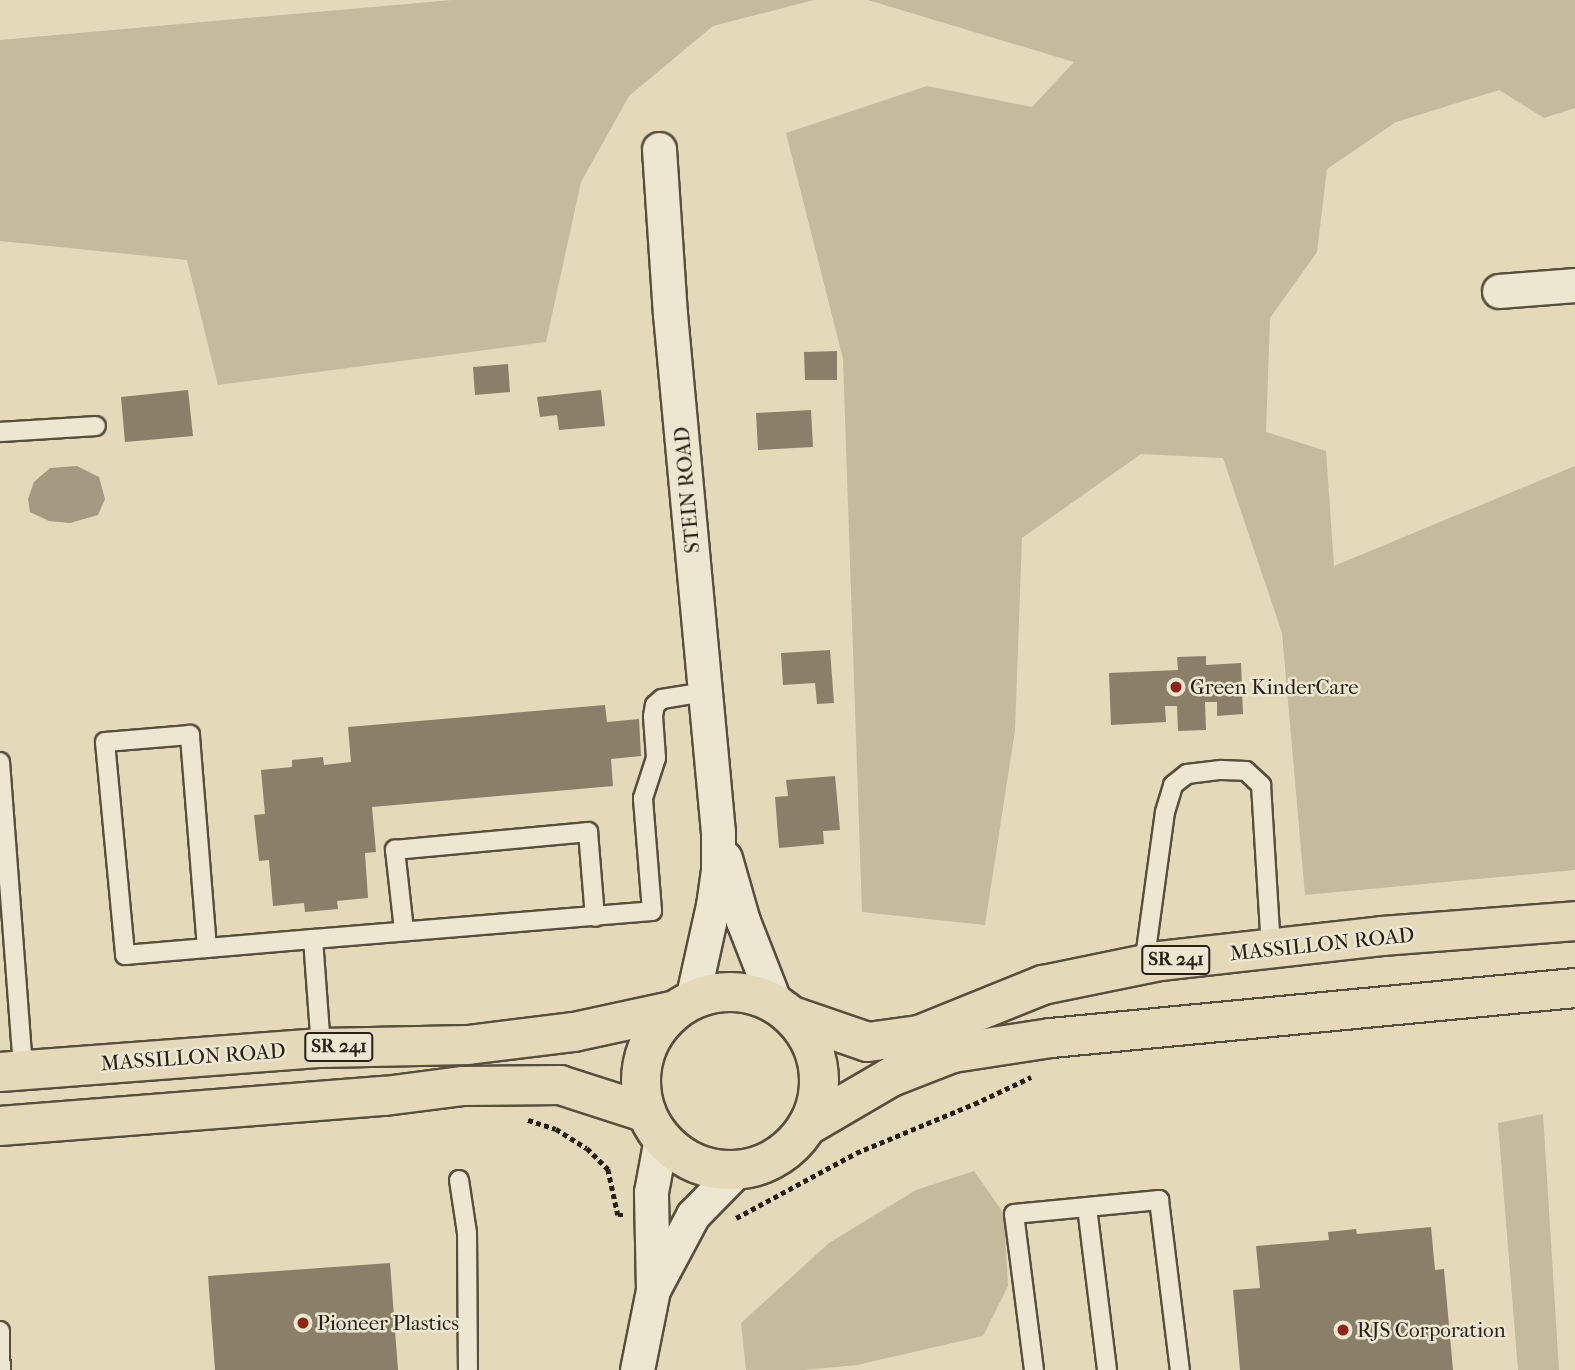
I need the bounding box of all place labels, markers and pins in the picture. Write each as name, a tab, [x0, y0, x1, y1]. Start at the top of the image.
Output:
place label: Green KinderCare	[1190, 674, 1359, 700]
marker: Green KinderCare	[1168, 679, 1184, 695]
place label: Pioneer Plastics	[317, 1310, 459, 1336]
marker: Pioneer Plastics	[295, 1315, 311, 1331]
place label: RJS Corporation	[1357, 1317, 1506, 1343]
marker: RJS Corporation	[1335, 1322, 1351, 1338]

